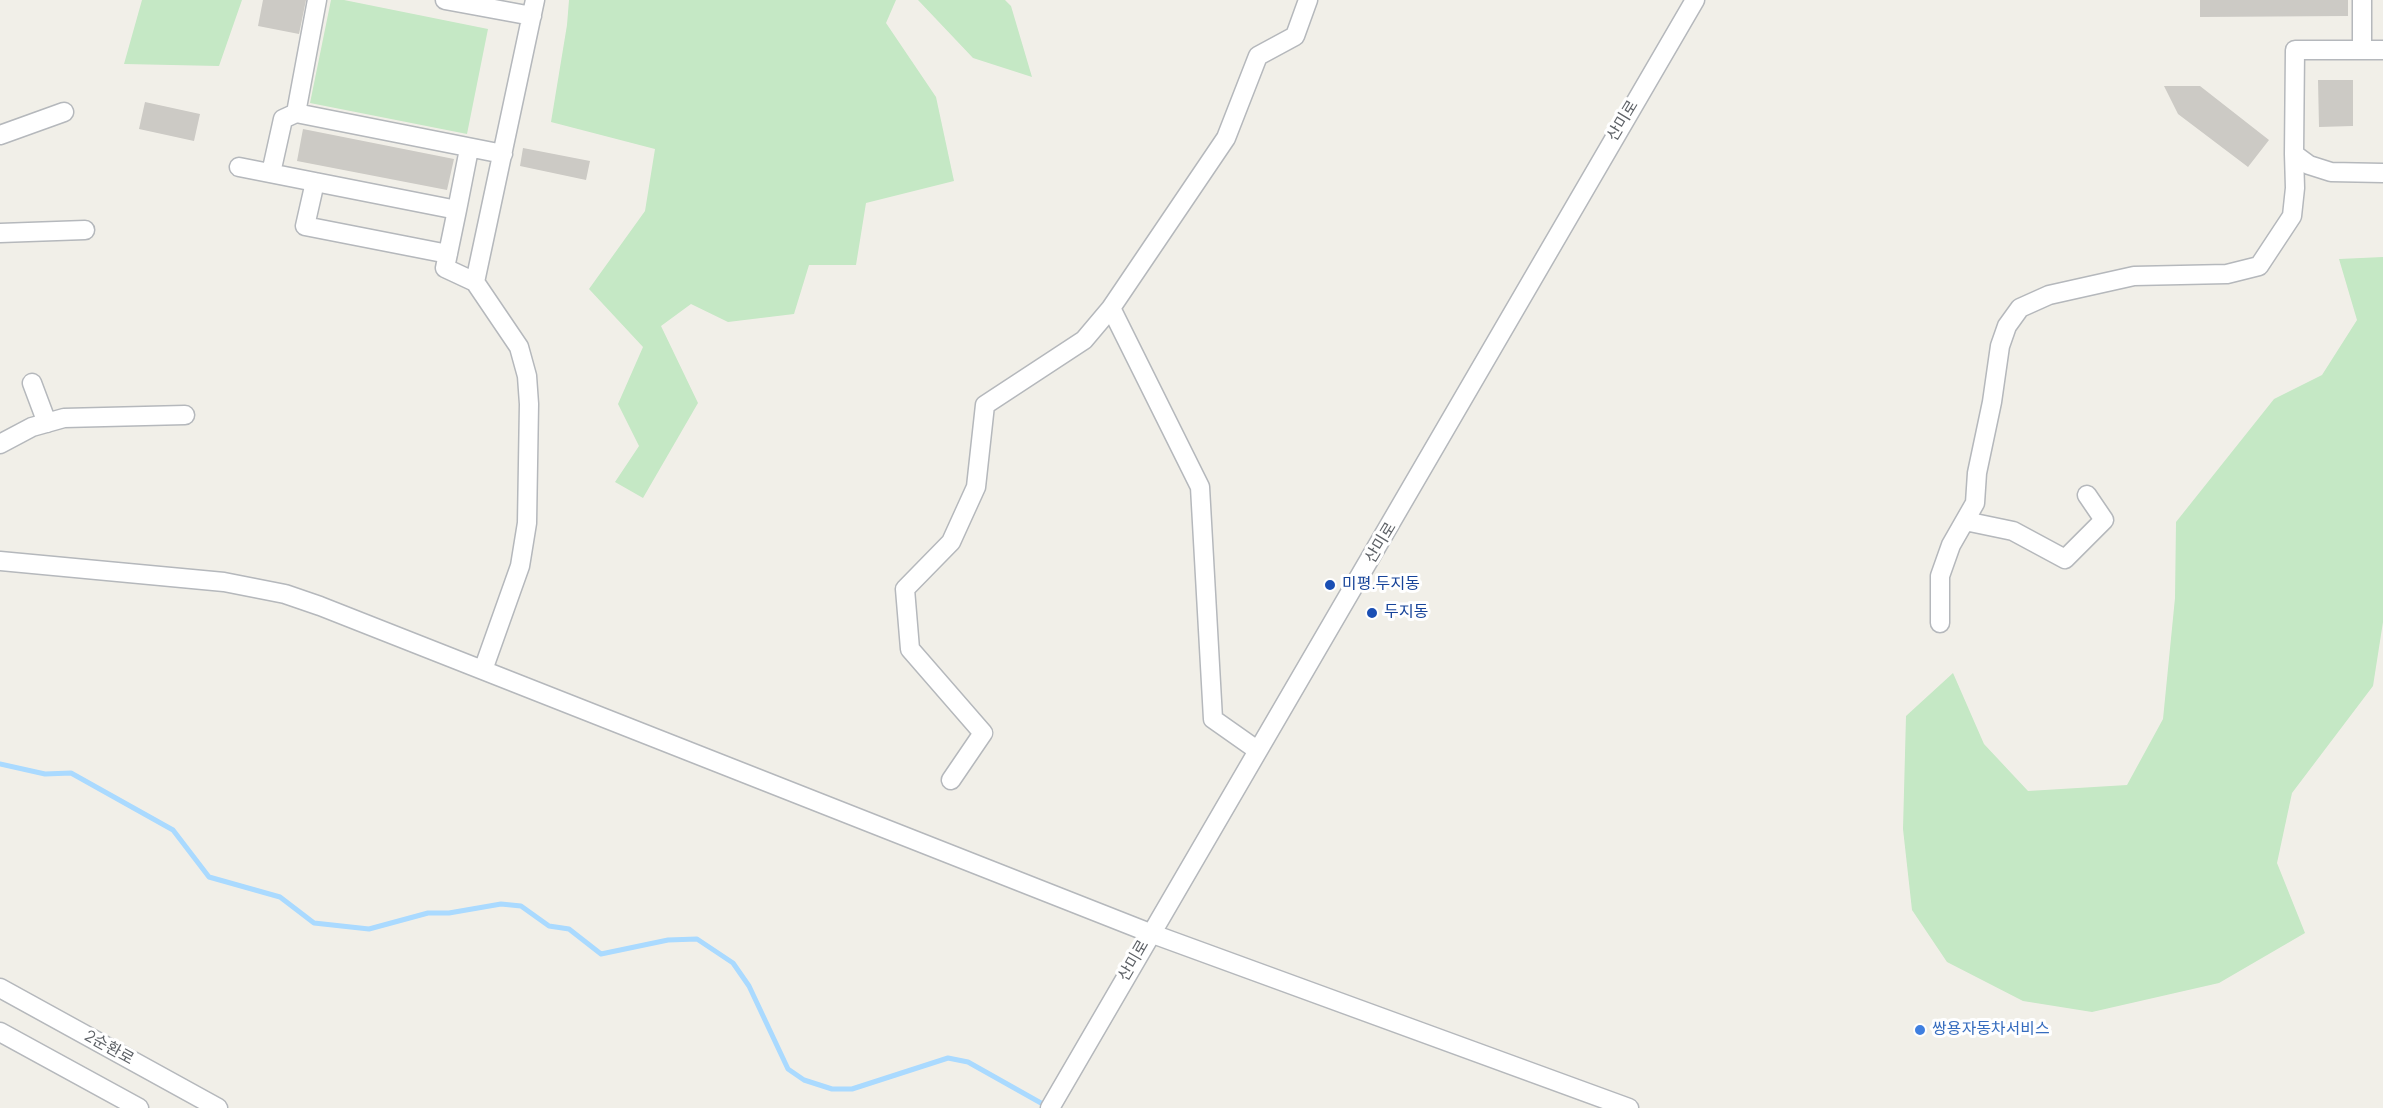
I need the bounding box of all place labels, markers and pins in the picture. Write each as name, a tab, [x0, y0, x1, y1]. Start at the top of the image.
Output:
place label: 미평.두지동	[1342, 575, 1420, 595]
marker: 미평.두지동	[1323, 578, 1337, 592]
place label: 두지동	[1384, 603, 1428, 623]
marker: 두지동	[1365, 606, 1379, 620]
place label: 쌍용자동차서비스	[1932, 1020, 2050, 1040]
marker: 쌍용자동차서비스	[1913, 1023, 1927, 1037]

